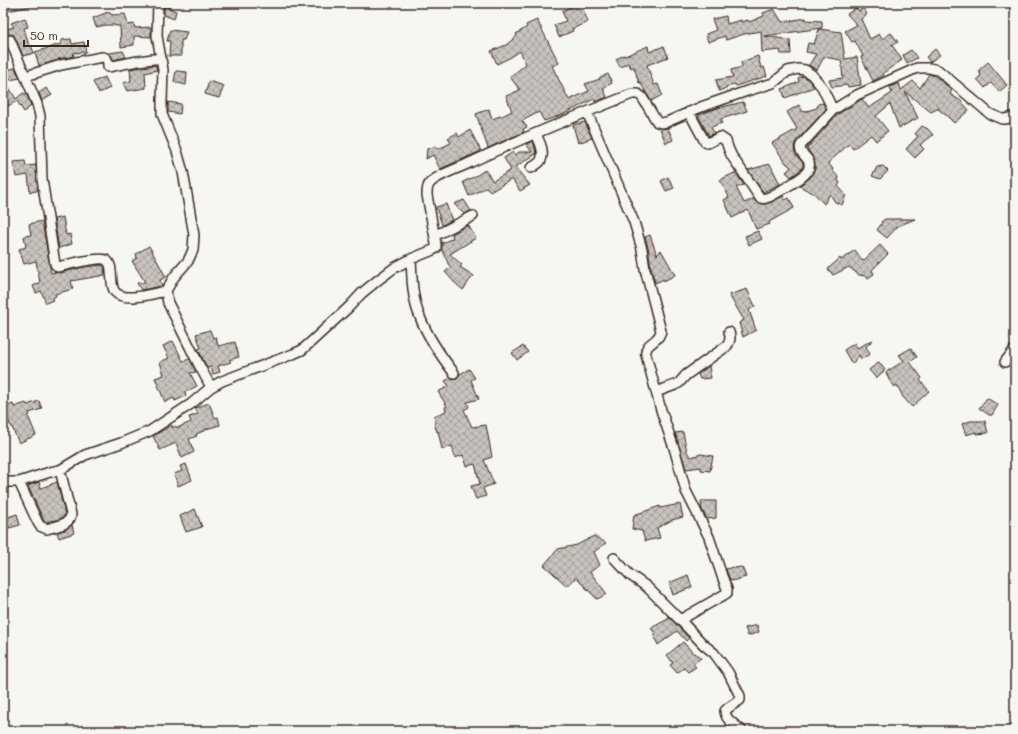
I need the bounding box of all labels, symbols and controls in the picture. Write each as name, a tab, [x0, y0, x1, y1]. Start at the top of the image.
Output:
scale bar	[24, 22, 88, 48]
text: 50 m	[30, 27, 58, 43]

